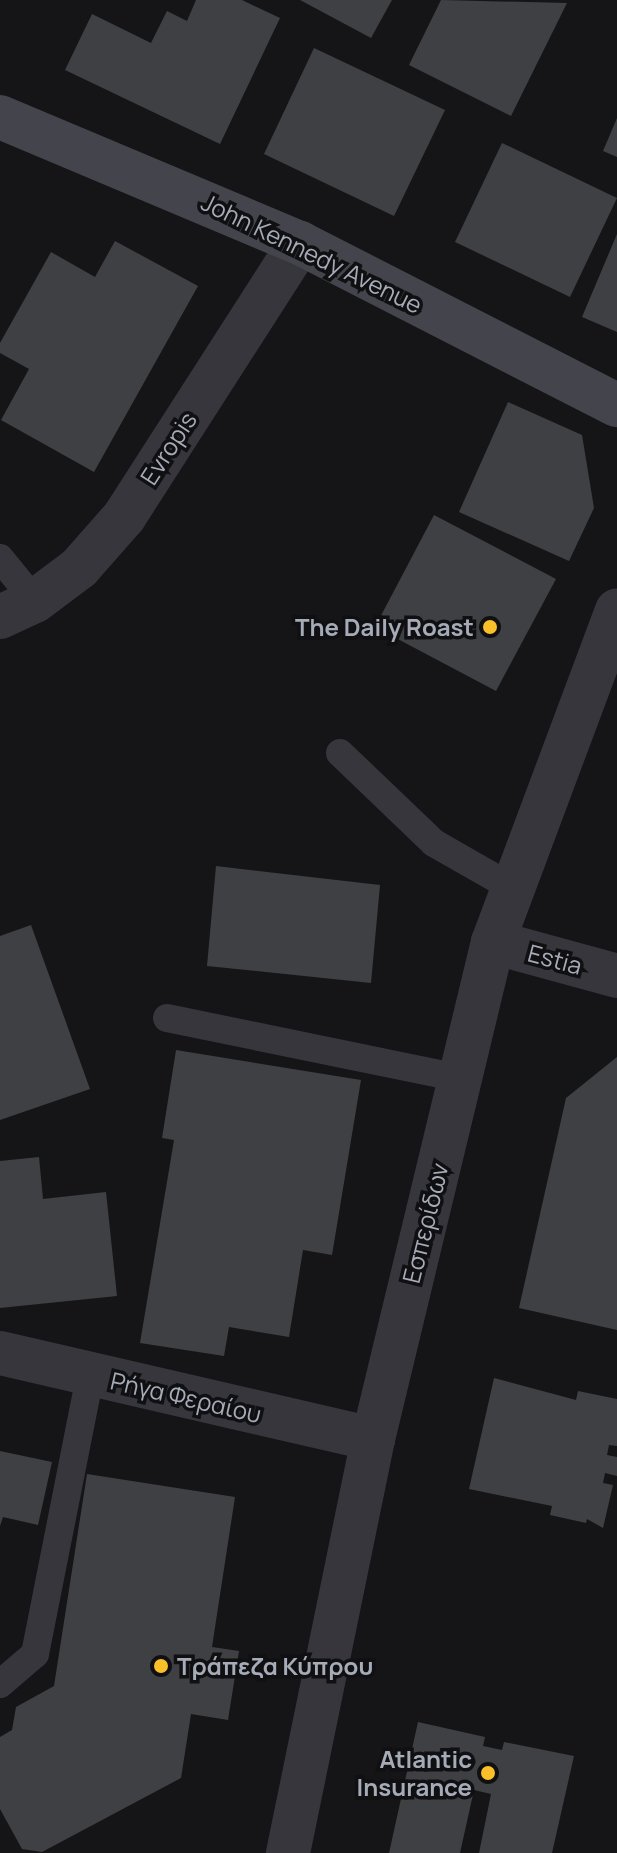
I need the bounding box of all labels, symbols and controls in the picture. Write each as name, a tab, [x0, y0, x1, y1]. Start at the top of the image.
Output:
street label: John Kennedy Avenue	[197, 187, 427, 319]
street label: Evropis	[134, 406, 202, 490]
place label: The Daily Roast	[295, 613, 474, 641]
marker: The Daily Roast	[481, 618, 499, 636]
street label: Estia	[525, 938, 585, 980]
street label: Εσπερίδων	[396, 1160, 454, 1286]
street label: Ρήγα Φεραίου	[108, 1366, 264, 1428]
place label: Τράπεζα Κύπρου	[177, 1652, 373, 1680]
marker: Τράπεζα Κύπρου	[152, 1657, 170, 1675]
place label: Atlantic Insurance	[356, 1745, 472, 1801]
marker: Atlantic Insurance	[479, 1764, 497, 1782]

